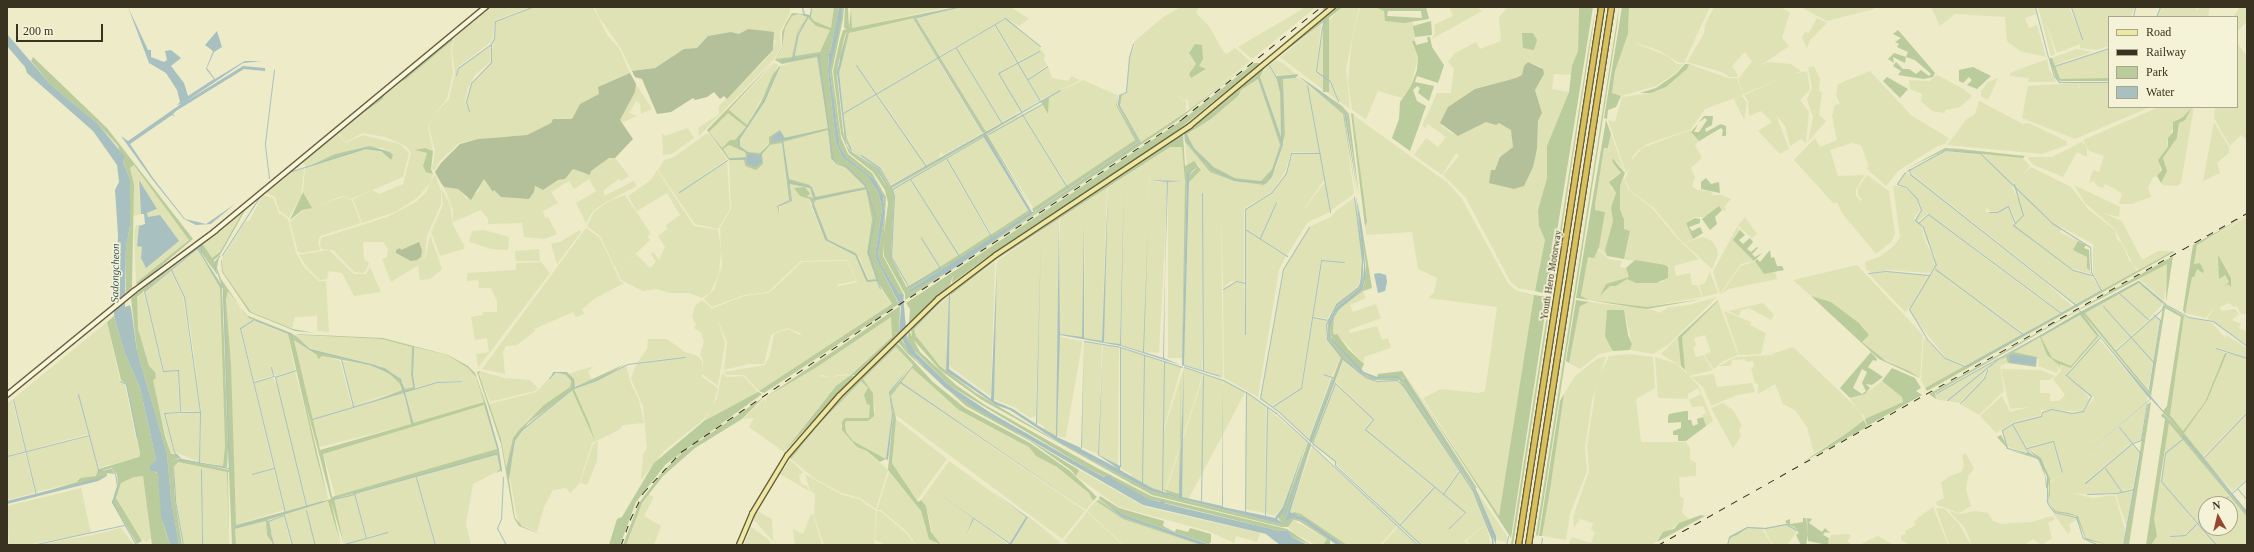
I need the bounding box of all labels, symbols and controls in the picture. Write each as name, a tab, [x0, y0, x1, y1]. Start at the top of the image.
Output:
scale bar	[18, 16, 105, 42]
legend	[2108, 16, 2238, 108]
text: 200 m	[23, 24, 53, 38]
text: Road	[2146, 25, 2171, 39]
text: Railway	[2146, 45, 2186, 59]
text: Park	[2146, 65, 2168, 79]
text: Water	[2146, 85, 2174, 99]
street label: Youth Hero Motorway	[1537, 225, 1565, 325]
water label: Sadongcheon	[108, 238, 122, 308]
north arrow	[2198, 496, 2238, 536]
text: N	[2212, 499, 2221, 512]

